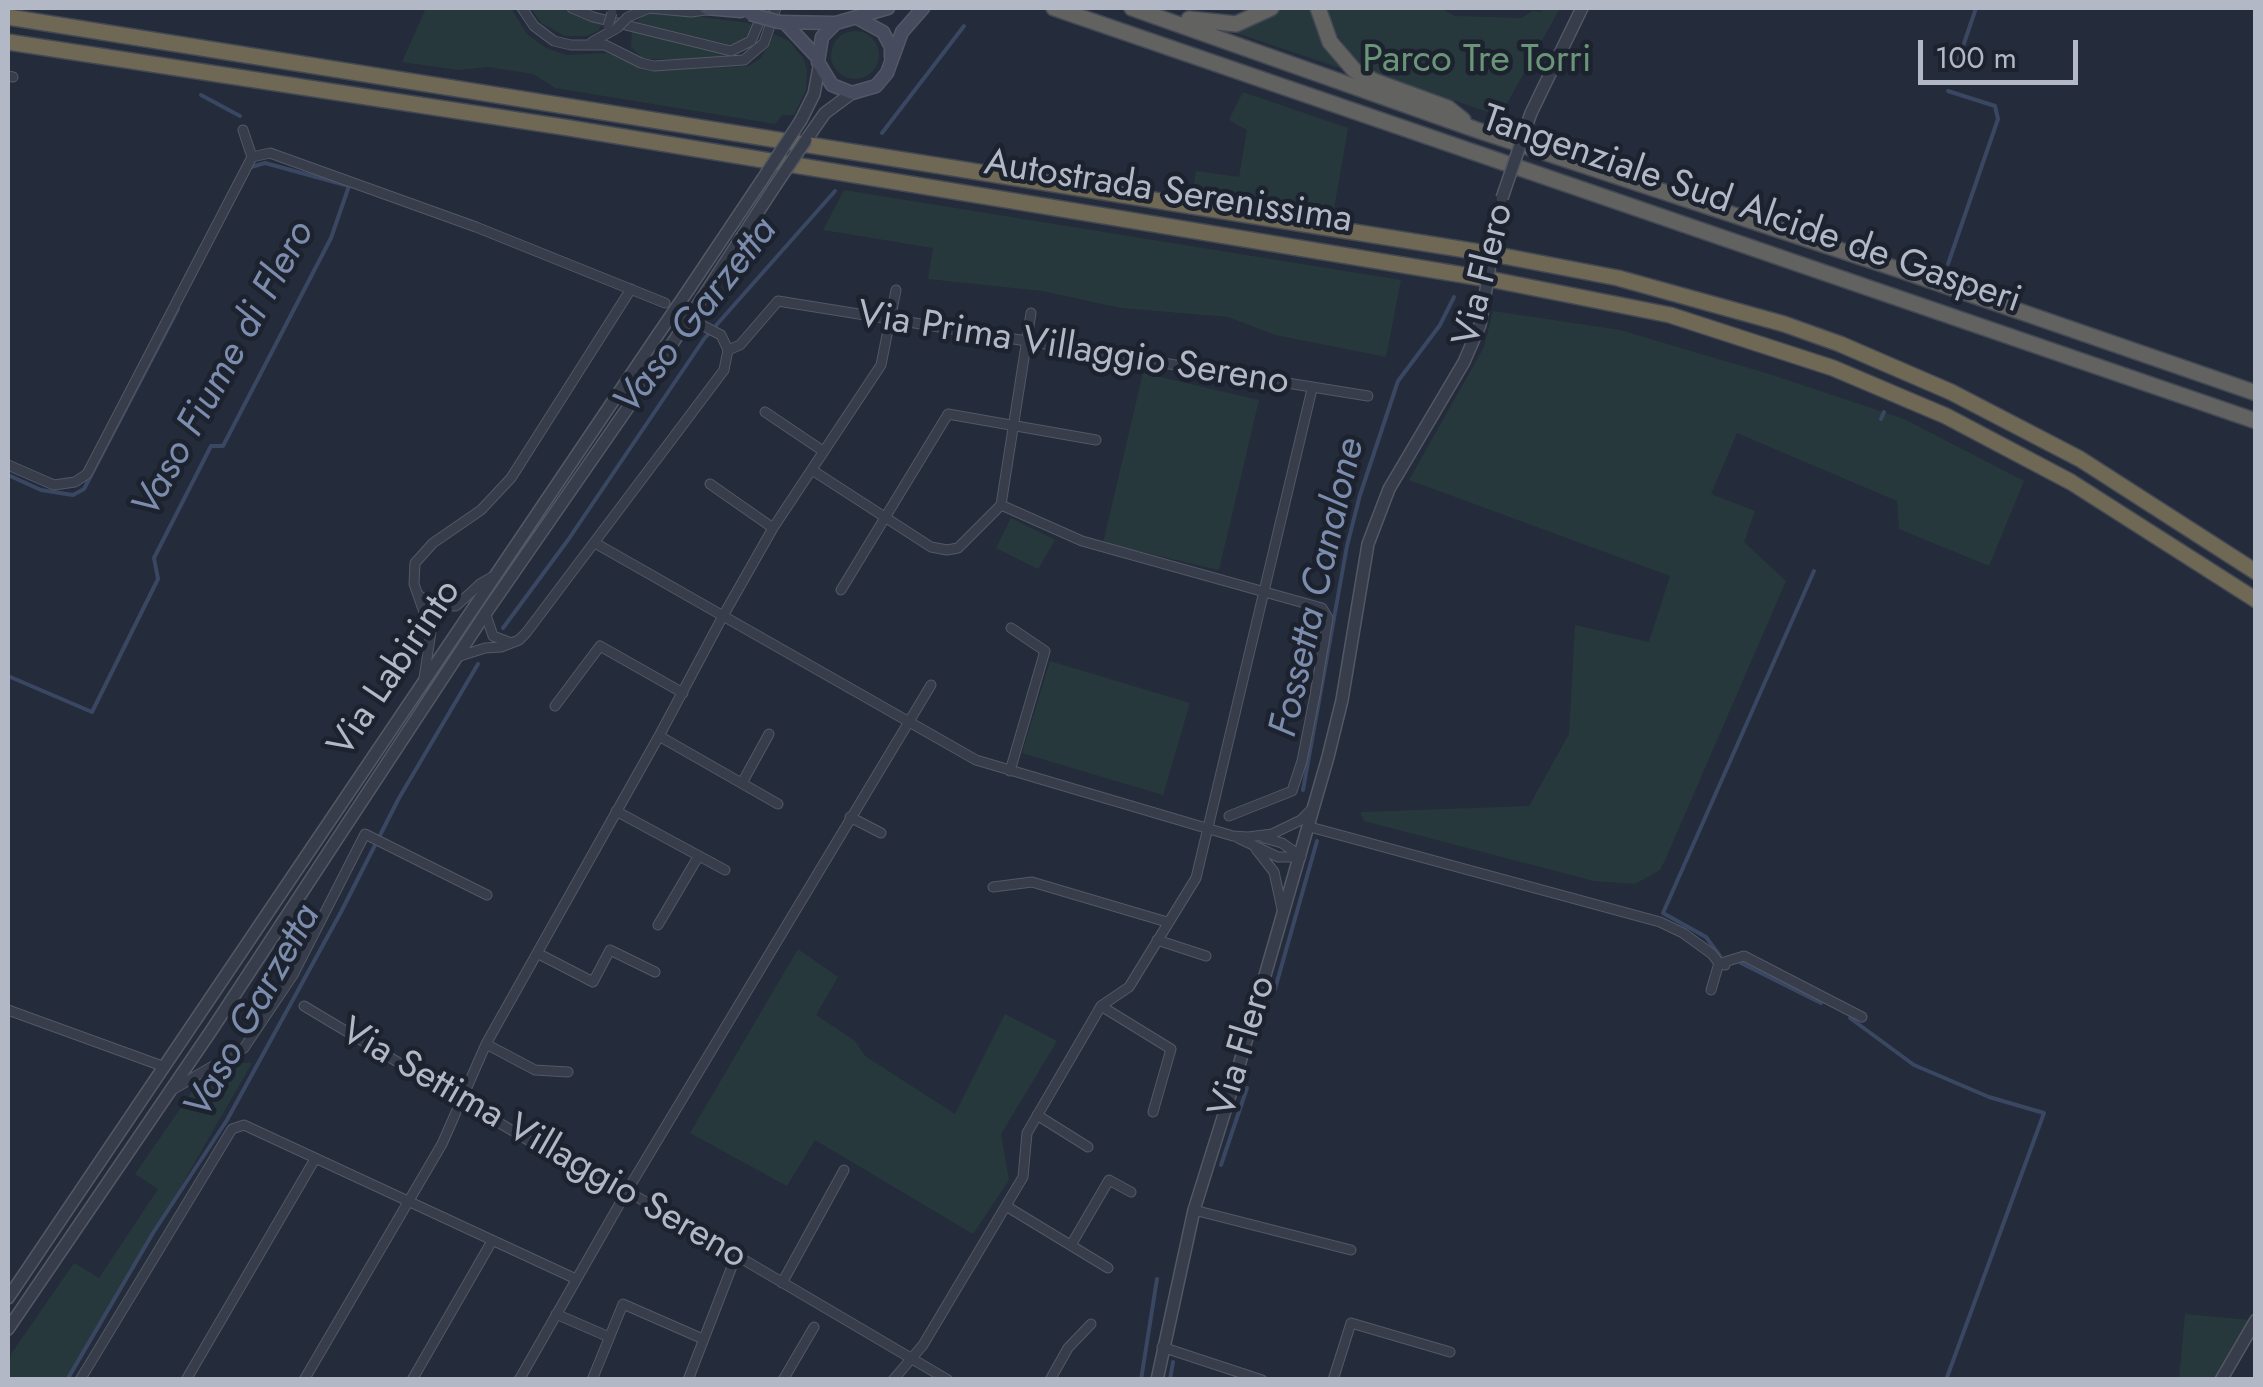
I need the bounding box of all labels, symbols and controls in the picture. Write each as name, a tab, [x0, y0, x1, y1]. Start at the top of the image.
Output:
scale bar	[1923, 20, 2083, 82]
text: 100 m	[1935, 36, 2017, 79]
park label: Parco Tre Torri	[1362, 39, 1592, 85]
street label: Tangenziale Sud Alcide de Gasperi	[1476, 97, 2026, 325]
street label: Autostrada Serenissima	[981, 141, 1355, 245]
street label: Via Flero	[1445, 199, 1525, 351]
water label: Vaso Garzetta	[605, 209, 789, 425]
water label: Vaso Fiume di Flero	[124, 214, 326, 526]
street label: Via Prima Villaggio Sereno	[854, 293, 1292, 407]
water label: Fossetta Canalone	[1261, 434, 1377, 742]
street label: Via Labirinto	[320, 572, 472, 766]
water label: Vaso Garzetta	[175, 897, 333, 1127]
street label: Via Flero	[1201, 971, 1287, 1123]
street label: Via Settima Villaggio Sereno	[332, 1010, 754, 1280]

